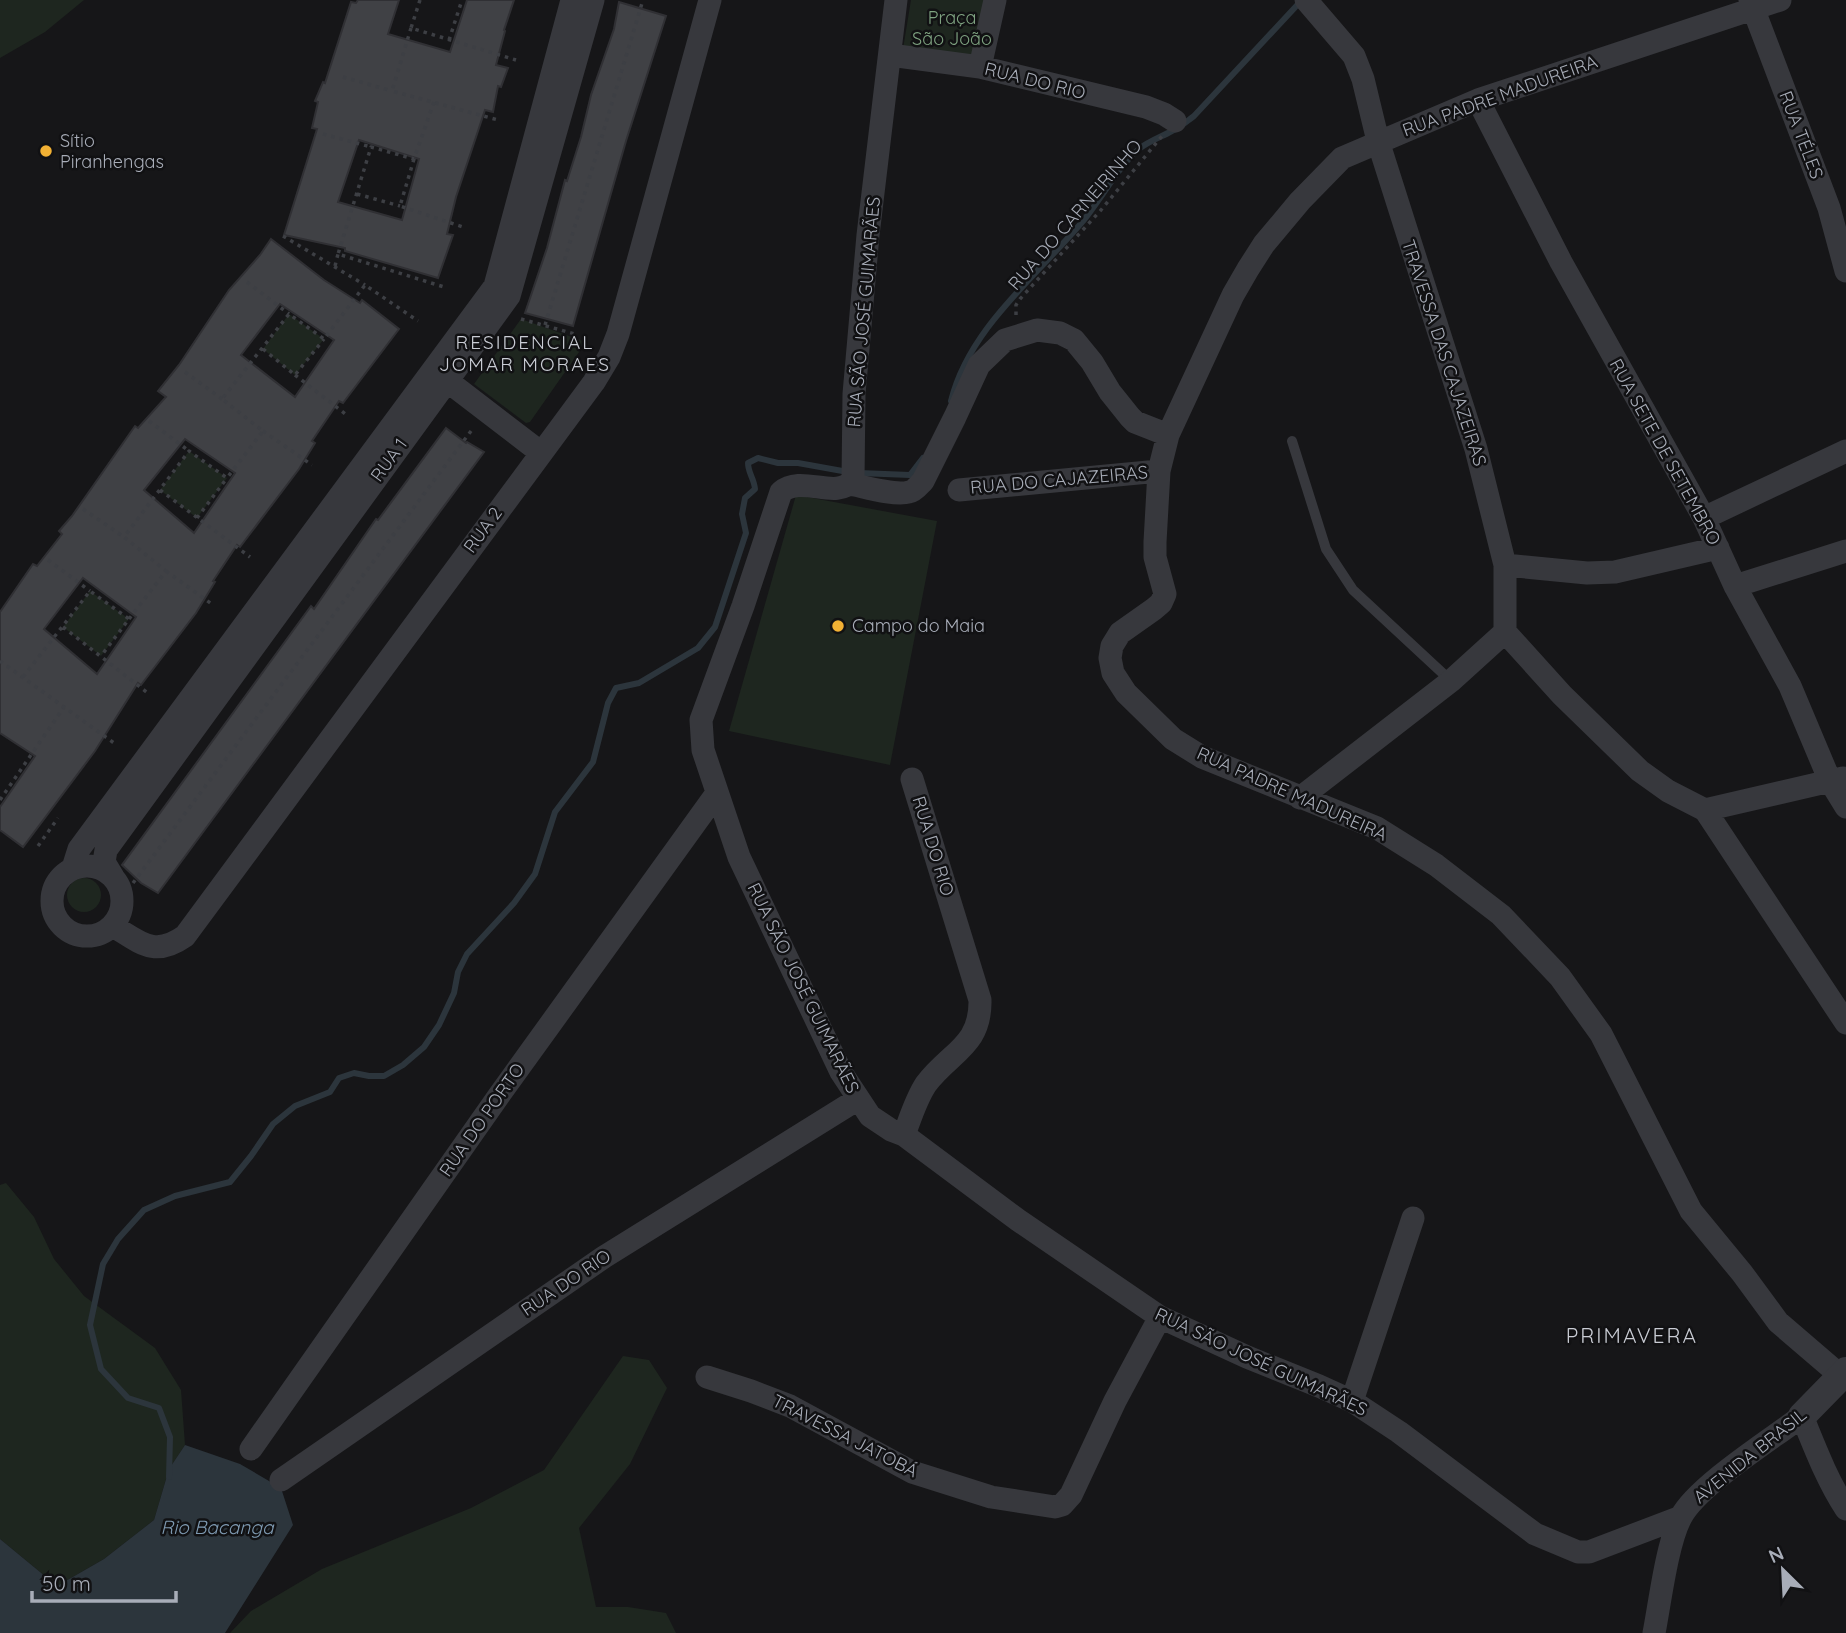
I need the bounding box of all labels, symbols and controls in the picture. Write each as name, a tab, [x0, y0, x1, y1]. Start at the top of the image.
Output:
park label: Praça São João	[912, 6, 992, 50]
street label: RUA PADRE MADUREIRA	[1399, 49, 1601, 142]
street label: RUA DO RIO	[982, 57, 1088, 104]
street label: RUA TÉLES	[1774, 88, 1829, 182]
place label: Sítio Piranhengas	[60, 129, 164, 173]
street label: RUA DO CARNEIRINHO	[1003, 134, 1146, 295]
marker: Sítio Piranhengas	[38, 143, 54, 159]
street label: RUA SÃO JOSÉ GUIMARÃES	[842, 196, 885, 428]
street label: TRAVESSA DAS CAJAZEIRAS	[1397, 237, 1492, 469]
district label: RESIDENCIAL JOMAR MORAES	[439, 330, 611, 376]
street label: RUA SETE DE SETEMBRO	[1605, 355, 1726, 549]
street label: RUA 1	[365, 434, 412, 486]
street label: RUA DO CAJAZEIRAS	[969, 460, 1149, 499]
street label: RUA 2	[458, 502, 507, 557]
place label: Campo do Maia	[852, 614, 985, 637]
marker: Campo do Maia	[830, 618, 846, 634]
street label: RUA PADRE MADUREIRA	[1194, 741, 1391, 846]
street label: RUA DO RIO	[907, 793, 960, 899]
street label: RUA SÃO JOSÉ GUIMARÃES	[742, 879, 865, 1097]
street label: RUA DO PORTO	[434, 1058, 529, 1181]
street label: RUA DO RIO	[517, 1244, 615, 1321]
street label: RUA SÃO JOSÉ GUIMARÃES	[1151, 1302, 1371, 1421]
district label: PRIMAVERA	[1566, 1322, 1698, 1348]
street label: TRAVESSA JATOBÁ	[769, 1389, 922, 1482]
street label: AVENIDA BRASIL	[1689, 1403, 1811, 1508]
water label: Rio Bacanga	[161, 1515, 275, 1539]
north arrow	[1748, 1535, 1818, 1605]
text: N	[1765, 1541, 1787, 1568]
scale bar	[32, 1560, 175, 1604]
text: 50 m	[42, 1570, 91, 1596]

